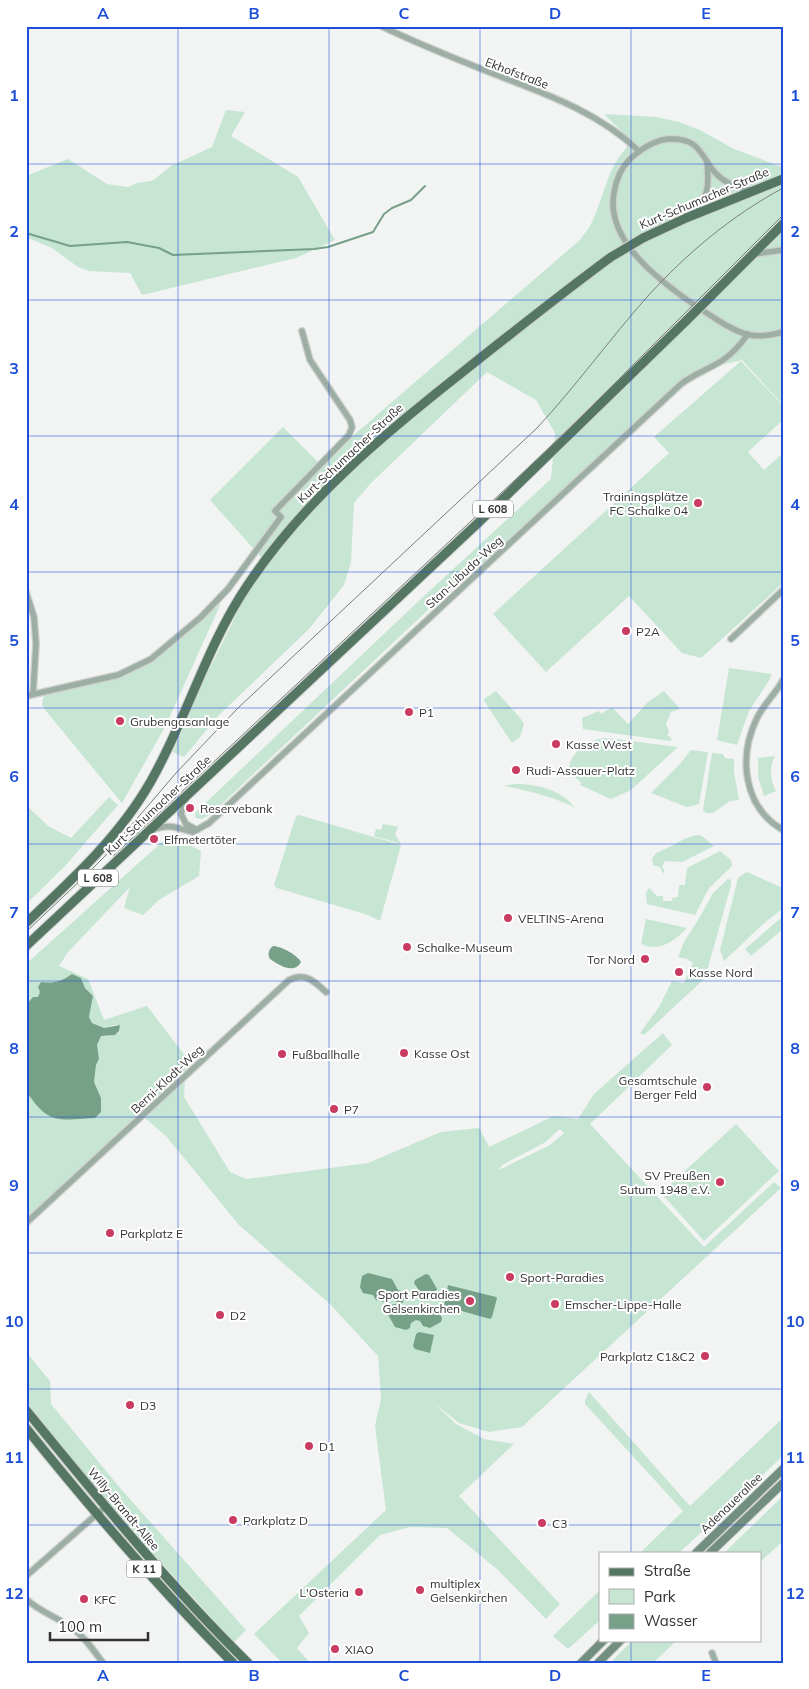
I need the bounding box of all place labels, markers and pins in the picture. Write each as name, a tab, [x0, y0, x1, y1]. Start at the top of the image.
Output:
place label: Trainingsplätze FC Schalke 04	[603, 489, 688, 518]
marker: Trainingsplätze FC Schalke 04	[692, 497, 704, 509]
place label: P2A	[636, 624, 660, 639]
marker: P2A	[620, 625, 632, 637]
place label: P1	[419, 705, 434, 720]
marker: P1	[403, 706, 415, 718]
place label: Grubengasanlage	[130, 714, 229, 729]
marker: Grubengasanlage	[114, 715, 126, 727]
place label: Kasse West	[566, 737, 632, 752]
marker: Kasse West	[550, 738, 562, 750]
place label: Rudi-Assauer-Platz	[526, 763, 635, 778]
marker: Rudi-Assauer-Platz	[510, 764, 522, 776]
place label: Reservebank	[200, 801, 273, 816]
marker: Reservebank	[184, 802, 196, 814]
place label: Elfmetertöter	[164, 832, 237, 847]
marker: Elfmetertöter	[148, 833, 160, 845]
place label: VELTINS-Arena	[518, 911, 604, 926]
marker: VELTINS-Arena	[502, 912, 514, 924]
place label: Schalke-Museum	[417, 940, 513, 955]
marker: Schalke-Museum	[401, 941, 413, 953]
place label: Tor Nord	[587, 952, 635, 967]
marker: Tor Nord	[639, 953, 651, 965]
place label: Kasse Nord	[689, 965, 753, 980]
marker: Kasse Nord	[673, 966, 685, 978]
place label: Kasse Ost	[414, 1046, 470, 1061]
place label: Fußballhalle	[292, 1047, 360, 1062]
marker: Kasse Ost	[398, 1047, 410, 1059]
marker: Fußballhalle	[276, 1048, 288, 1060]
place label: Gesamtschule Berger Feld	[619, 1073, 697, 1102]
marker: Gesamtschule Berger Feld	[701, 1081, 713, 1093]
place label: P7	[344, 1102, 359, 1117]
marker: P7	[328, 1103, 340, 1115]
place label: SV Preußen Sutum 1948 e.V.	[620, 1168, 710, 1197]
marker: SV Preußen Sutum 1948 e.V.	[714, 1176, 726, 1188]
place label: Parkplatz E	[120, 1226, 183, 1241]
marker: Parkplatz E	[104, 1227, 116, 1239]
place label: Sport-Paradies	[520, 1270, 604, 1285]
marker: Sport-Paradies	[504, 1271, 516, 1283]
place label: Sport Paradies Gelsenkirchen	[378, 1287, 460, 1316]
marker: Sport Paradies Gelsenkirchen	[464, 1295, 476, 1307]
place label: Emscher-Lippe-Halle	[565, 1297, 682, 1312]
marker: Emscher-Lippe-Halle	[549, 1298, 561, 1310]
place label: D2	[230, 1308, 246, 1323]
marker: D2	[214, 1309, 226, 1321]
place label: Parkplatz C1&C2	[600, 1349, 695, 1364]
marker: Parkplatz C1&C2	[699, 1350, 711, 1362]
place label: D3	[140, 1398, 156, 1413]
marker: D3	[124, 1399, 136, 1411]
place label: D1	[319, 1439, 335, 1454]
marker: D1	[303, 1440, 315, 1452]
place label: Parkplatz D	[243, 1513, 308, 1528]
marker: Parkplatz D	[227, 1514, 239, 1526]
place label: C3	[552, 1516, 567, 1531]
marker: C3	[536, 1517, 548, 1529]
place label: multiplex Gelsenkirchen	[430, 1576, 508, 1605]
marker: multiplex Gelsenkirchen	[414, 1584, 426, 1596]
place label: L'Osteria	[300, 1585, 349, 1600]
marker: L'Osteria	[353, 1586, 365, 1598]
place label: KFC	[94, 1592, 116, 1607]
marker: KFC	[78, 1593, 90, 1605]
place label: XIAO	[345, 1642, 374, 1657]
marker: XIAO	[329, 1643, 341, 1655]

